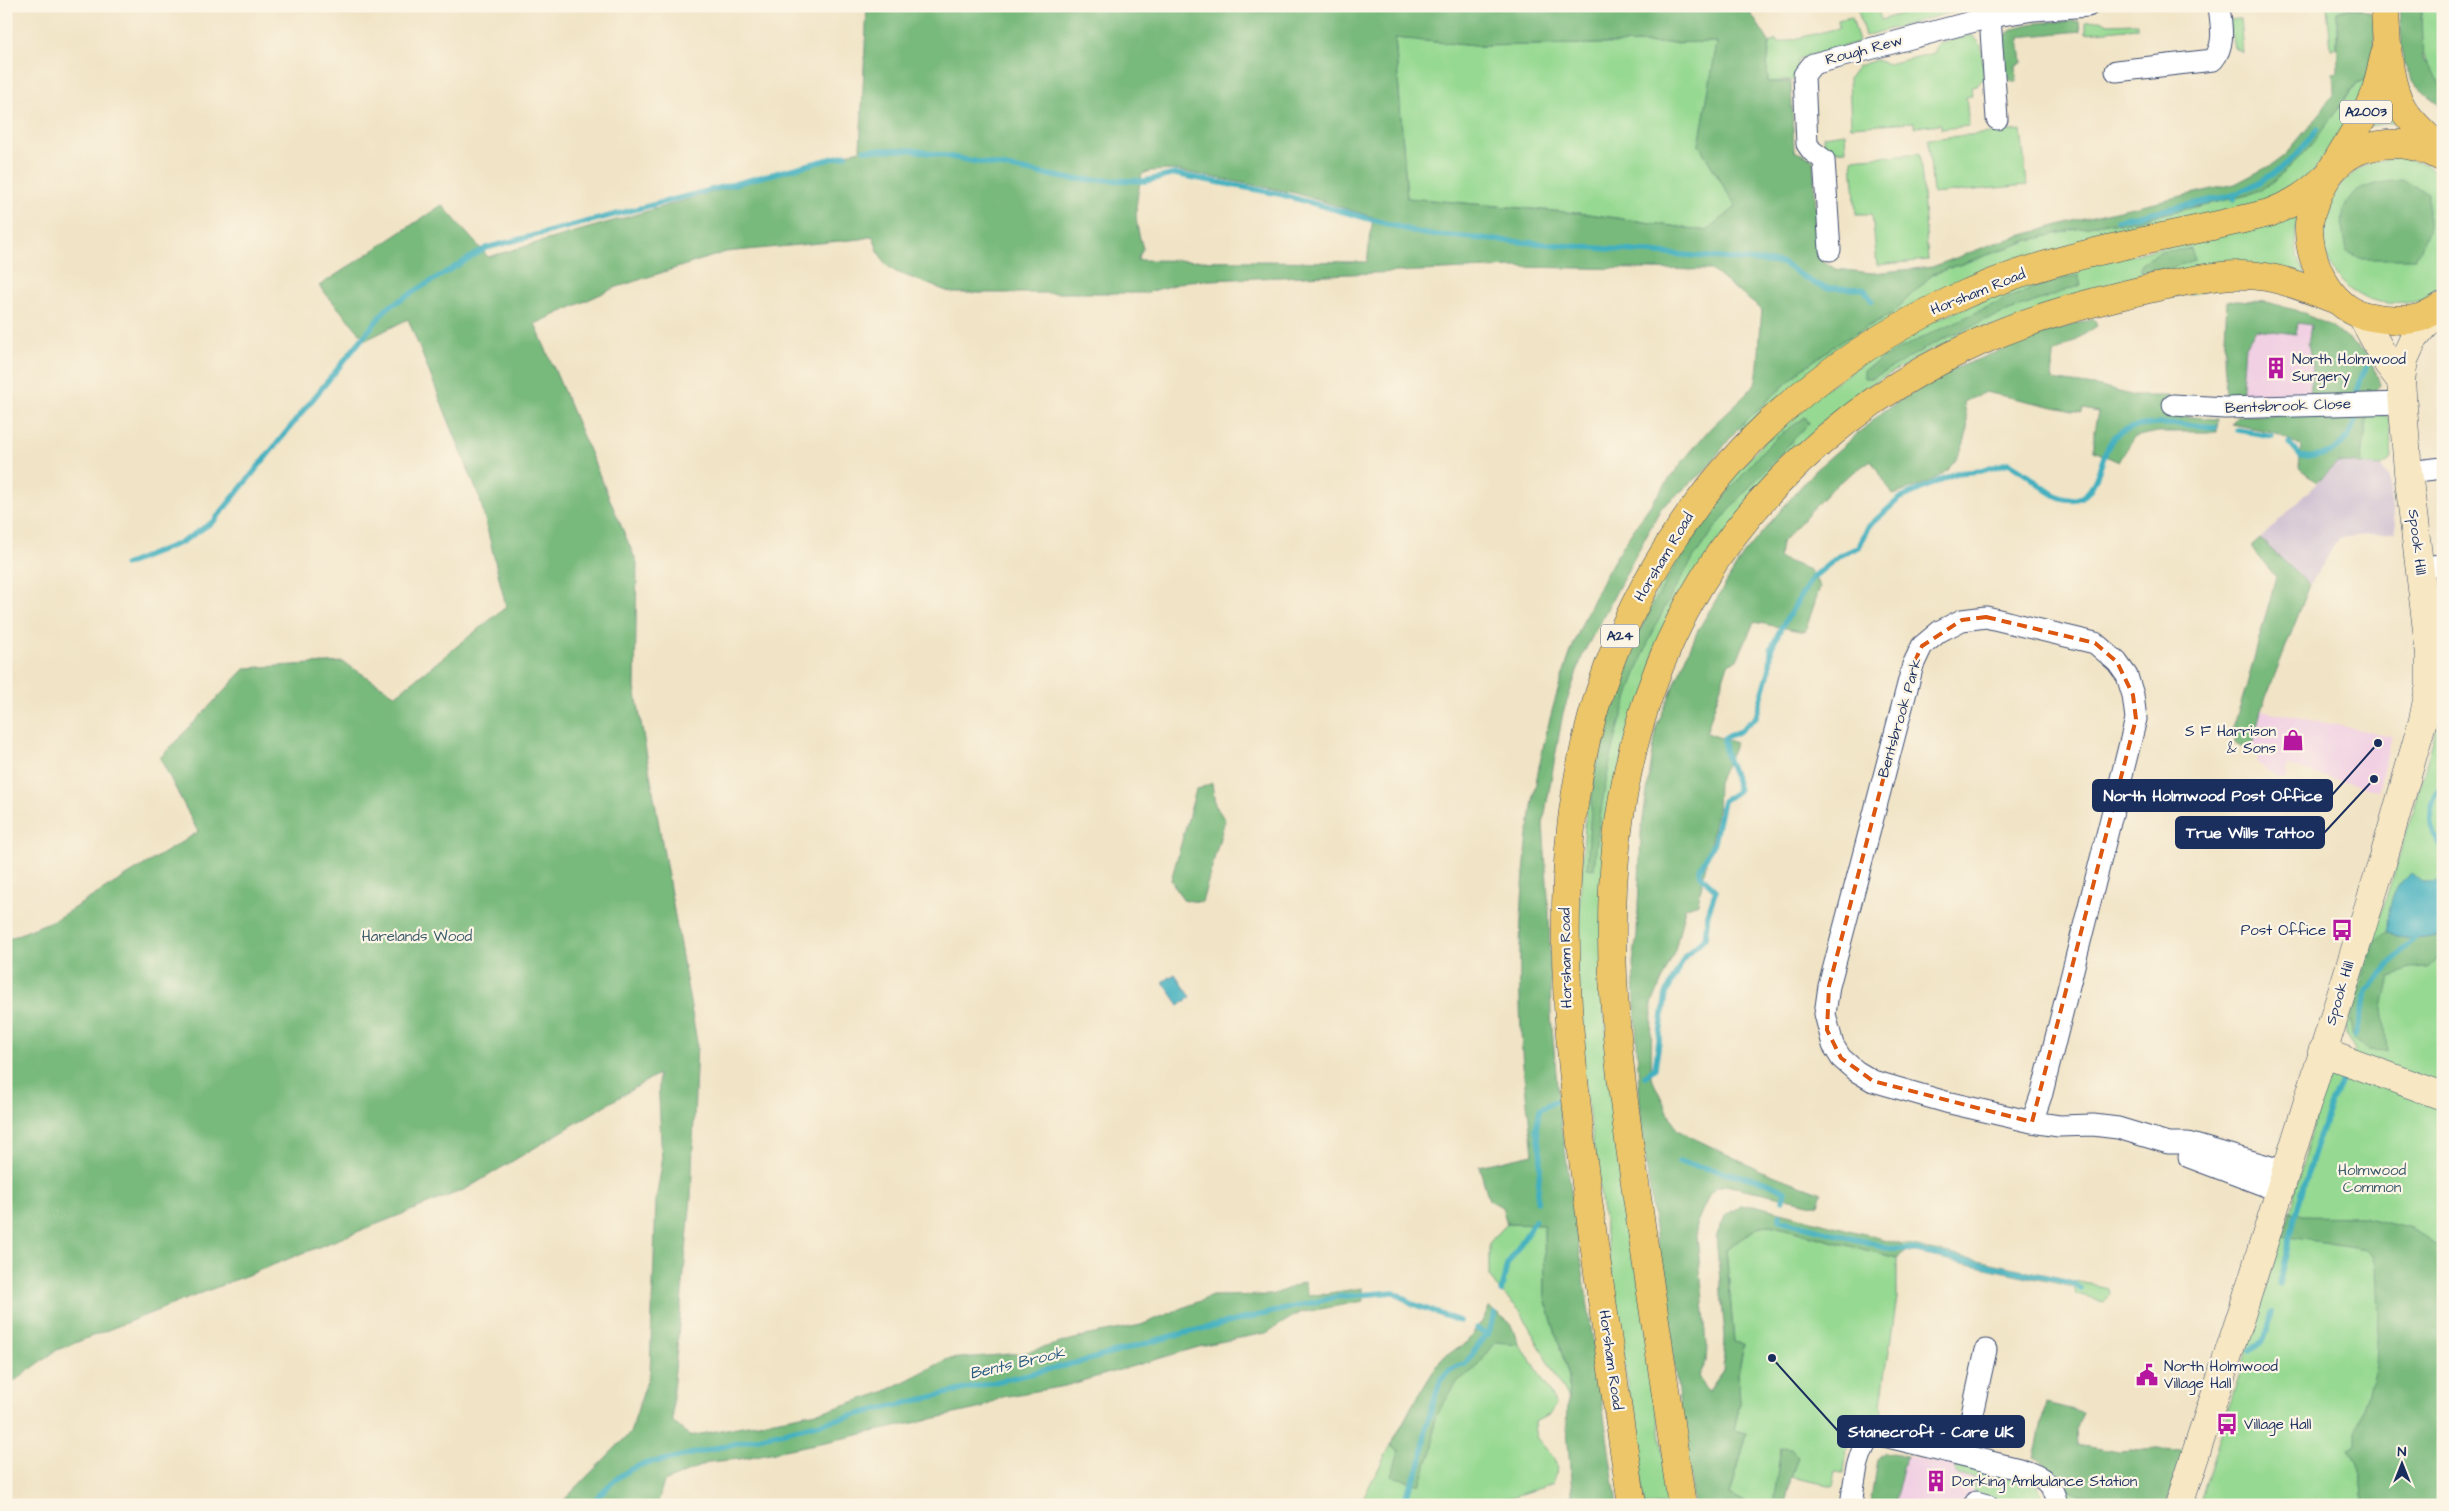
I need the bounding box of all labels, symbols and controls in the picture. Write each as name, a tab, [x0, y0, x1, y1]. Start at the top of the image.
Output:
street label: Rough Rew	[1823, 30, 1905, 71]
road number: A2003	[2340, 100, 2392, 124]
street label: Horsham Road	[1927, 263, 2029, 321]
place label: North Holmwood Surgery	[2292, 349, 2406, 388]
building icon: North Holmwood Surgery	[2263, 355, 2289, 381]
street label: Bentsbrook Close	[2225, 393, 2351, 419]
street label: Horsham Road	[1629, 508, 1699, 605]
street label: Spook Hill	[2403, 508, 2431, 576]
road number: A24	[1601, 624, 1639, 648]
street label: Bentsbrook Park	[1873, 656, 1927, 780]
place label: S F Harrison & Sons	[2185, 721, 2276, 759]
shop icon: S F Harrison & Sons	[2280, 727, 2306, 753]
callout: North Holmwood Post Office	[2093, 780, 2332, 811]
text: North Holmwood Post Office	[2104, 785, 2323, 807]
callout: True Wills Tattoo	[2176, 817, 2324, 848]
text: True Wills Tattoo	[2185, 822, 2315, 844]
street label: Horsham Road	[1555, 907, 1577, 1008]
bus stop icon: Post Office	[2329, 917, 2355, 943]
place label: Post Office	[2241, 920, 2326, 941]
park label: Harelands Wood	[362, 926, 473, 947]
street label: Spook Hill	[2320, 958, 2360, 1028]
park label: Holmwood Common	[2338, 1160, 2406, 1198]
street label: Horsham Road	[1594, 1309, 1628, 1412]
water label: Bents Brook	[967, 1341, 1068, 1385]
place label: North Holmwood Village Hall	[2164, 1356, 2278, 1395]
public building icon: North Holmwood Village Hall	[2134, 1362, 2160, 1388]
bus stop icon: Village Hall	[2214, 1411, 2240, 1437]
place label: Village Hall	[2244, 1414, 2311, 1436]
callout: Stanecroft - Care UK	[1838, 1416, 2024, 1447]
text: Stanecroft - Care UK	[1847, 1421, 2014, 1443]
north arrow	[2376, 1438, 2426, 1488]
text: N	[2398, 1442, 2407, 1462]
building icon: Dorking Ambulance Station	[1923, 1468, 1949, 1494]
place label: Dorking Ambulance Station	[1952, 1471, 2138, 1493]

